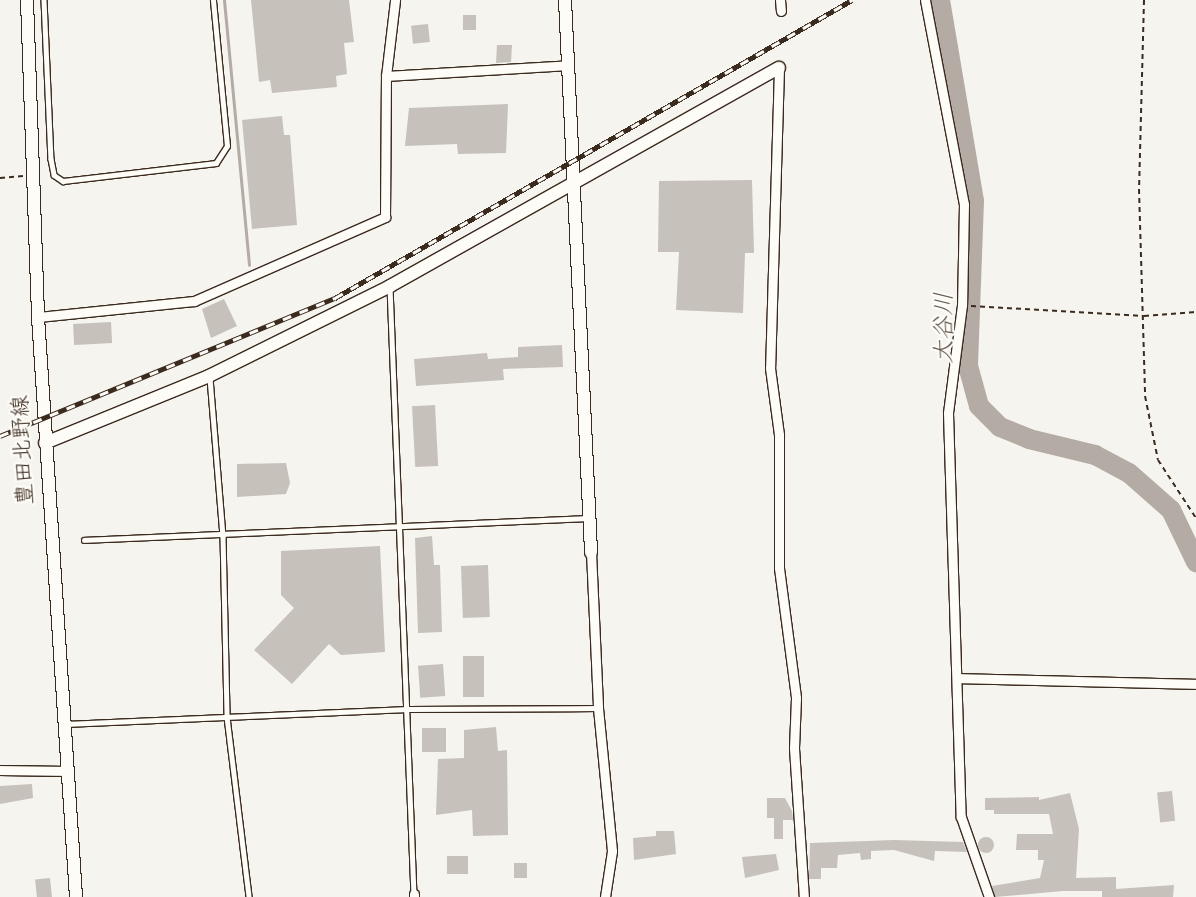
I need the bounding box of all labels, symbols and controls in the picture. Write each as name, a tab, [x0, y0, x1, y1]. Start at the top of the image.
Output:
water label: 大谷川	[932, 292, 960, 364]
street label: 豊田北野線	[9, 394, 41, 506]

